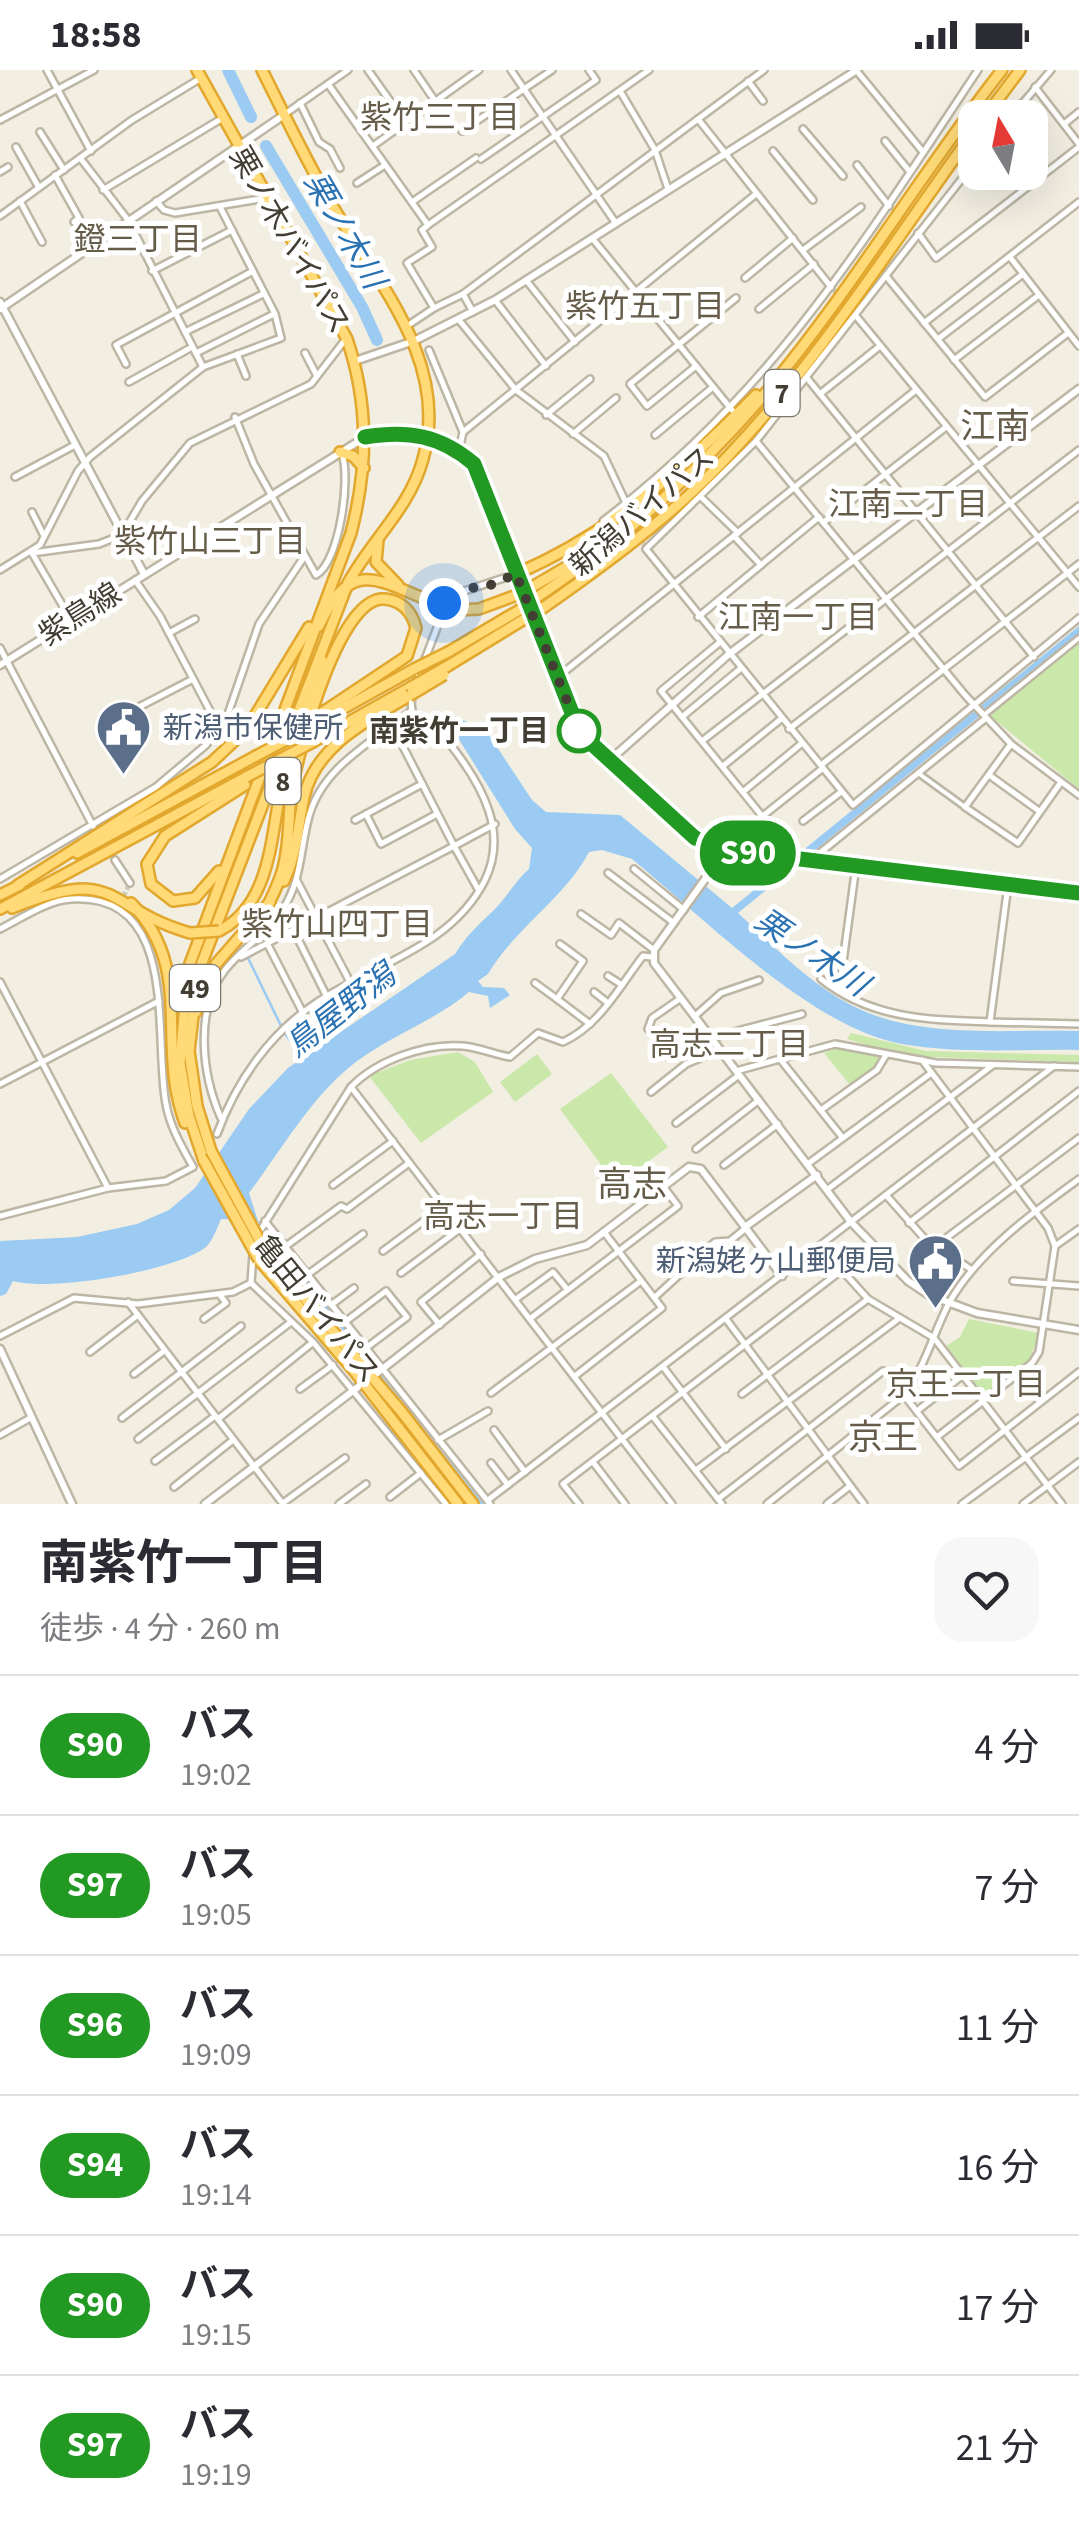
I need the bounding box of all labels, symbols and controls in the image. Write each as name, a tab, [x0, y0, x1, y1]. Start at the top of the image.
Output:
text: 18:58	[50, 8, 142, 62]
district label: 紫竹三丁目	[360, 95, 520, 141]
north arrow	[958, 100, 1048, 190]
map controls	[958, 100, 1048, 190]
street label: 栗ノ木バイパス	[219, 139, 361, 342]
water label: 栗ノ木川	[292, 164, 398, 300]
district label: 鐙三丁目	[74, 217, 202, 263]
district label: 紫竹五丁目	[565, 284, 725, 330]
road number: 7	[764, 370, 800, 416]
district label: 江南	[960, 402, 1030, 452]
street label: 新潟バイパス	[561, 436, 724, 586]
district label: 江南二丁目	[828, 482, 988, 528]
district label: 紫竹山三丁目	[114, 519, 306, 565]
street label: 紫鳥線	[31, 572, 130, 657]
your location	[419, 578, 469, 628]
district label: 江南一丁目	[718, 595, 878, 641]
public building icon: 新潟市保健所	[94, 698, 154, 777]
place label: 新潟市保健所	[163, 707, 343, 750]
place label: 南紫竹一丁目	[369, 710, 549, 753]
marker: 南紫竹一丁目	[558, 710, 600, 752]
road number: 8	[266, 758, 300, 804]
line badge: S90	[690, 820, 806, 886]
text: S90	[720, 828, 776, 878]
water label: 栗ノ木川	[746, 898, 880, 1009]
district label: 紫竹山四丁目	[241, 902, 433, 948]
water label: 鳥屋野潟	[276, 951, 408, 1068]
road number: 49	[170, 965, 220, 1011]
district label: 高志二丁目	[649, 1022, 809, 1068]
district label: 高志	[597, 1160, 667, 1210]
district label: 高志一丁目	[423, 1194, 583, 1240]
street label: 亀田バイパス	[243, 1226, 390, 1393]
public building icon: 新潟姥ヶ山郵便局	[905, 1231, 965, 1310]
place label: 新潟姥ヶ山郵便局	[656, 1240, 896, 1283]
district label: 京王二丁目	[886, 1362, 1046, 1408]
district label: 京王	[848, 1413, 918, 1463]
text: 南紫竹一丁目	[40, 1530, 328, 1598]
button: heart	[934, 1537, 1039, 1642]
text: 徒歩 · 4 分 · 260 m	[40, 1606, 280, 1652]
text: バス	[180, 1698, 256, 1752]
text: S90	[67, 1720, 123, 1770]
text: 4 分	[975, 1721, 1039, 1775]
text: 19:02	[180, 1752, 252, 1798]
text: バス	[180, 1838, 256, 1892]
text: S97	[67, 1860, 123, 1910]
text: 7 分	[975, 1861, 1039, 1915]
text: 19:05	[180, 1892, 252, 1938]
text: バス	[180, 1978, 256, 2032]
text: S96	[67, 2000, 123, 2050]
text: 11 分	[956, 2001, 1039, 2055]
text: 19:09	[180, 2032, 252, 2078]
text: バス	[180, 2118, 256, 2172]
text: S94	[67, 2140, 123, 2190]
text: 16 分	[956, 2141, 1039, 2195]
text: 19:14	[180, 2172, 252, 2218]
text: バス	[180, 2258, 256, 2312]
text: S90	[67, 2280, 123, 2330]
text: 17 分	[956, 2281, 1039, 2335]
text: 19:15	[180, 2312, 252, 2358]
text: バス	[180, 2398, 256, 2452]
text: S97	[67, 2420, 123, 2470]
text: 21 分	[956, 2421, 1039, 2475]
text: 19:19	[180, 2452, 252, 2498]

